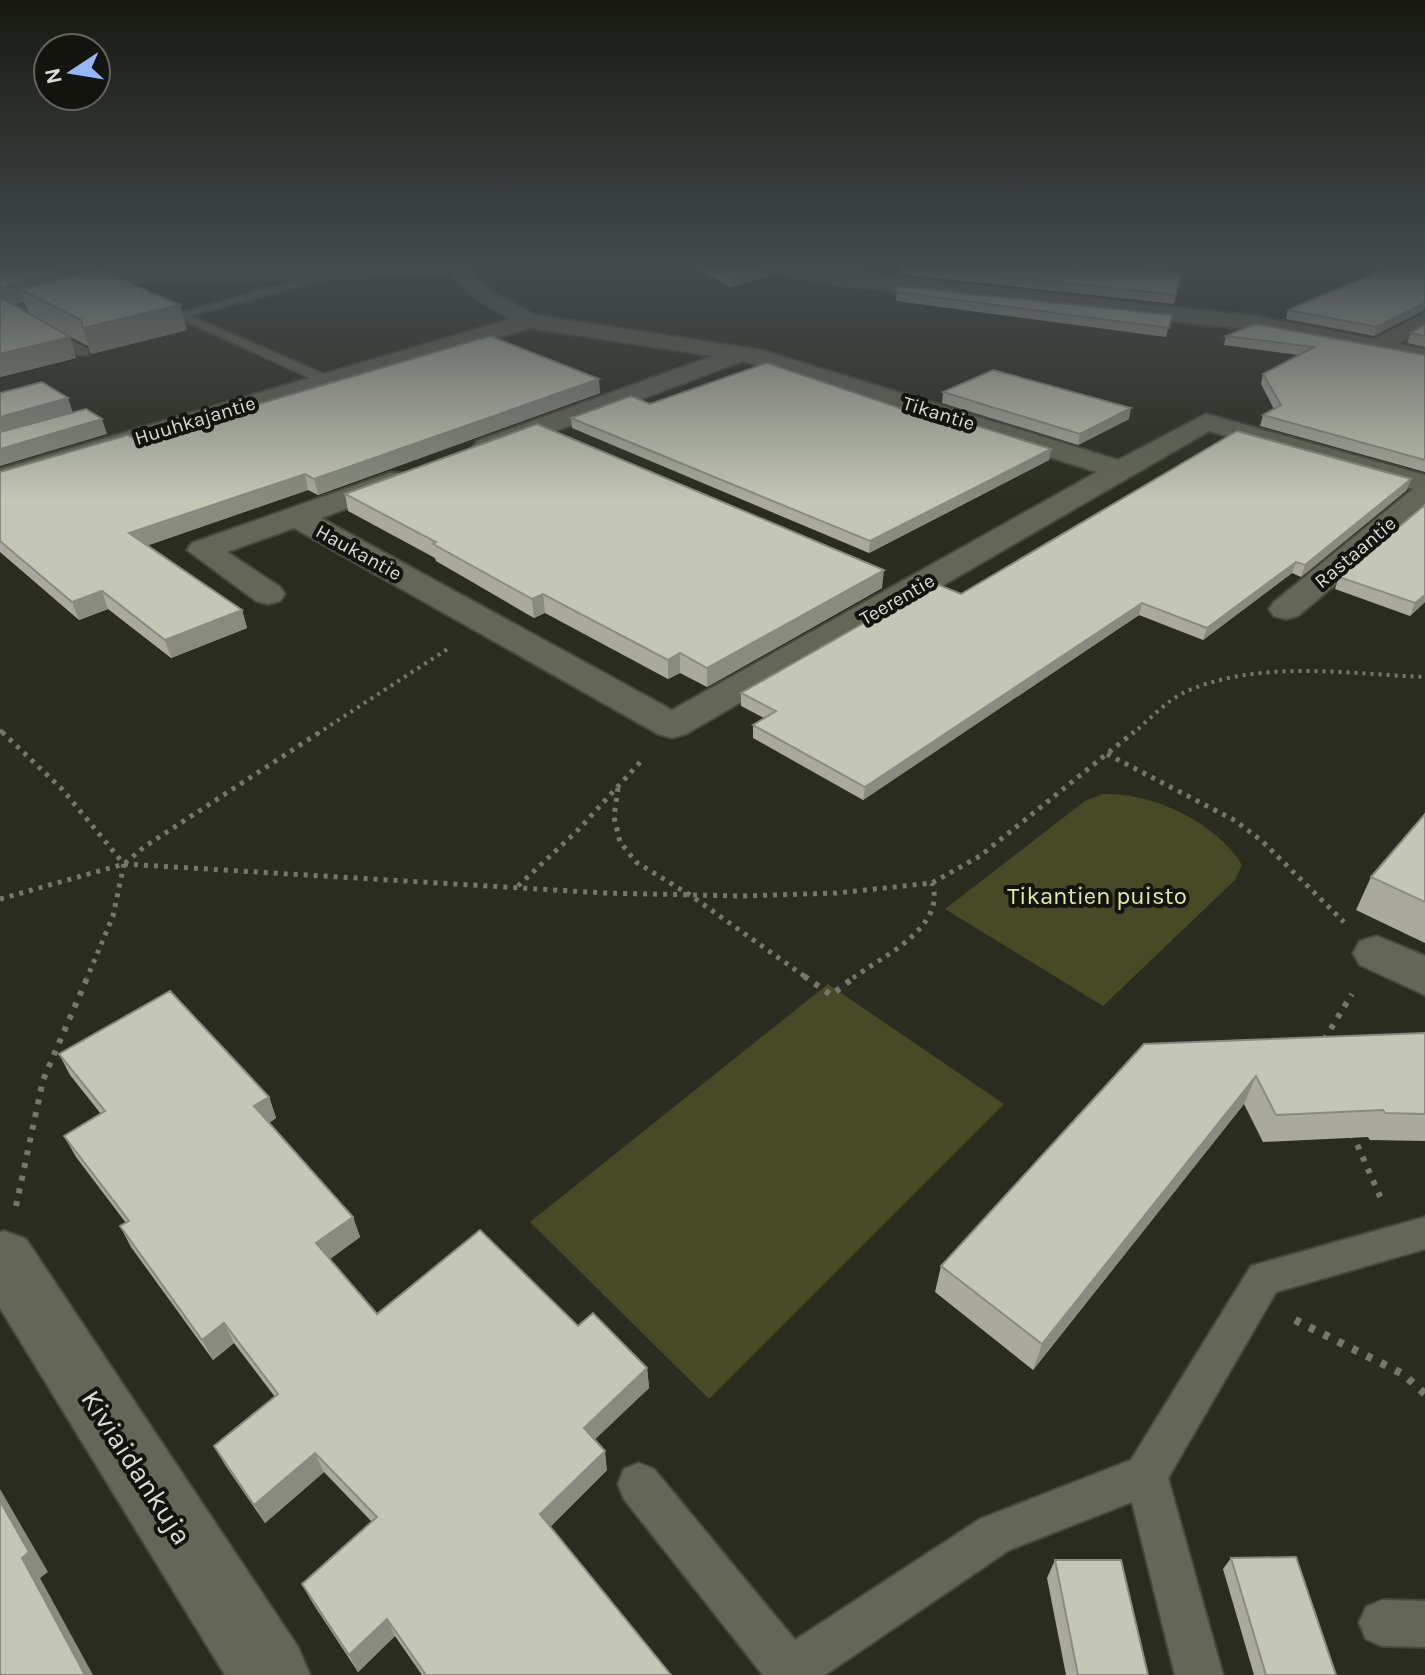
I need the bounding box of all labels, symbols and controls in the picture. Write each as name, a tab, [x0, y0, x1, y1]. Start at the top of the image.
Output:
north arrow	[32, 32, 112, 112]
text: N	[39, 66, 68, 86]
street label: Huuhkajantie	[132, 391, 258, 450]
street label: Tikantie	[900, 392, 978, 435]
street label: Rastaantie	[1310, 512, 1401, 593]
street label: Haukantie	[312, 519, 406, 585]
street label: Teerentie	[856, 569, 939, 630]
park label: Tikantien puisto	[1007, 882, 1187, 910]
street label: Kiviaidankuja	[74, 1384, 199, 1551]

